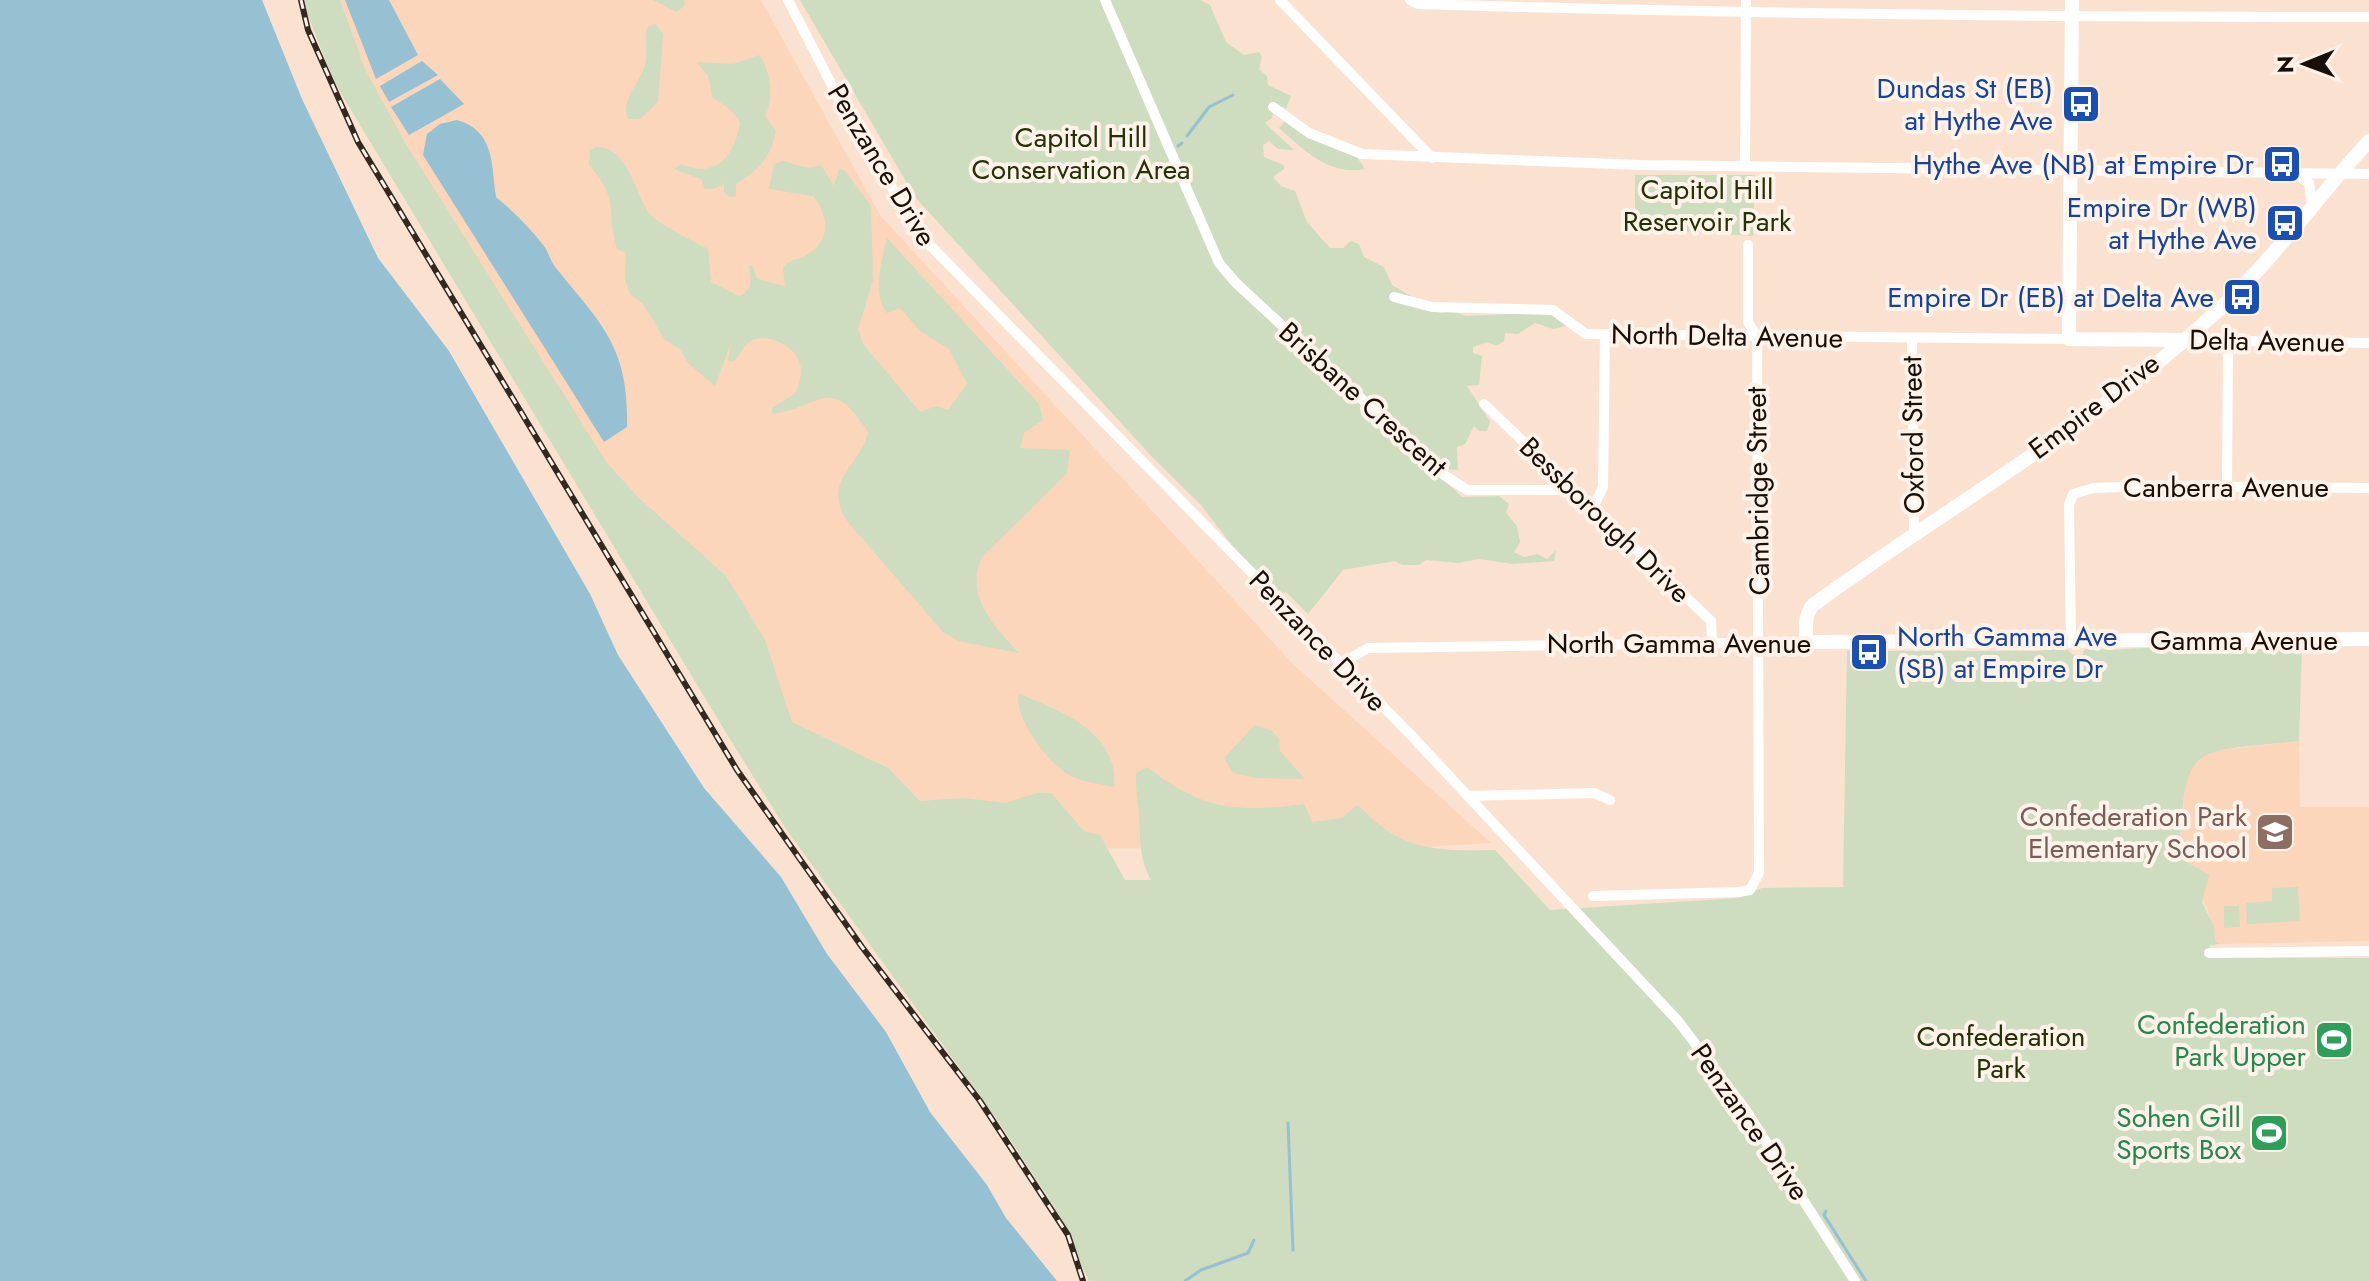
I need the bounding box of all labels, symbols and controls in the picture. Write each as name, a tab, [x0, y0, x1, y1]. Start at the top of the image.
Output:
north arrow	[2265, 24, 2345, 104]
text: N	[2269, 55, 2301, 73]
place label: Dundas St (EB) at Hythe Ave	[1877, 68, 2053, 141]
street label: Penzance Drive	[817, 76, 947, 254]
bus stop icon: Dundas St (EB) at Hythe Ave	[2060, 83, 2102, 125]
park label: Capitol Hill Conservation Area	[971, 117, 1191, 190]
bus stop icon: Hythe Ave (NB) at Empire Dr	[2261, 143, 2303, 185]
place label: Hythe Ave (NB) at Empire Dr	[1913, 144, 2254, 185]
park label: Capitol Hill Reservoir Park	[1623, 169, 1792, 242]
place label: Empire Dr (WB) at Hythe Ave	[2067, 187, 2257, 260]
bus stop icon: Empire Dr (WB) at Hythe Ave	[2264, 202, 2306, 244]
bus stop icon: Empire Dr (EB) at Delta Ave	[2221, 276, 2263, 318]
place label: Empire Dr (EB) at Delta Ave	[1887, 277, 2214, 318]
street label: Brisbane Crescent	[1270, 312, 1456, 486]
street label: North Delta Avenue	[1611, 313, 1843, 359]
street label: Delta Avenue	[2189, 319, 2345, 363]
street label: Empire Drive	[2020, 343, 2168, 469]
street label: Oxford Street	[1891, 355, 1935, 514]
street label: Cambridge Street	[1736, 386, 1780, 596]
street label: Bessborough Drive	[1510, 427, 1700, 613]
street label: Canberra Avenue	[2123, 467, 2329, 508]
street label: Penzance Drive	[1240, 561, 1396, 721]
place label: North Gamma Ave (SB) at Empire Dr	[1897, 616, 2118, 689]
street label: Gamma Avenue	[2150, 620, 2338, 661]
street label: North Gamma Avenue	[1547, 623, 1811, 664]
bus stop icon: North Gamma Ave (SB) at Empire Dr	[1848, 631, 1890, 673]
place label: Confederation Park Elementary School	[2020, 796, 2248, 869]
school or university icon: Confederation Park Elementary School	[2254, 811, 2296, 853]
place label: Confederation Park Upper	[2137, 1004, 2306, 1077]
park label: Confederation Park	[1916, 1016, 2086, 1089]
sports icon: Confederation Park Upper	[2313, 1019, 2355, 1061]
street label: Penzance Drive	[1681, 1035, 1819, 1209]
place label: Sohen Gill Sports Box	[2116, 1097, 2241, 1170]
sports icon: Sohen Gill Sports Box	[2248, 1112, 2290, 1154]

